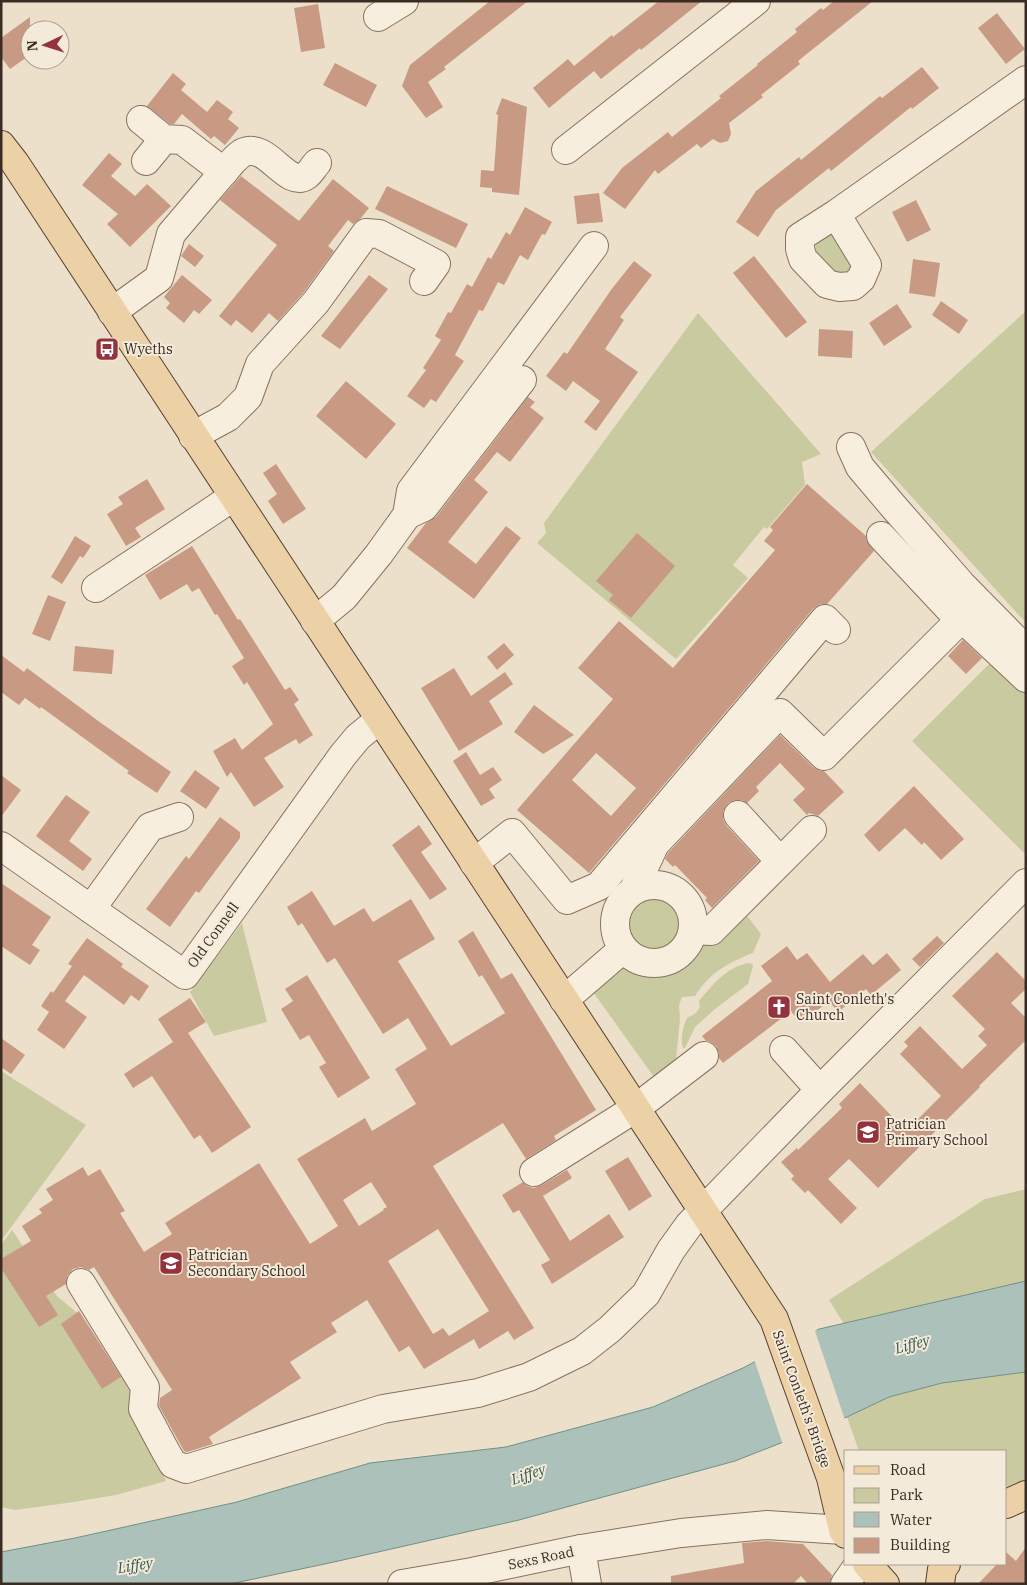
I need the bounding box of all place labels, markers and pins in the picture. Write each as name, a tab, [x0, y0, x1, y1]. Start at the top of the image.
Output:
bus stop icon: Wyeths	[94, 336, 120, 362]
place label: Wyeths	[124, 340, 173, 358]
place label: Saint Conleth's Church	[796, 990, 894, 1024]
church icon: Saint Conleth's Church	[766, 994, 792, 1020]
place label: Patrician Primary School	[886, 1115, 988, 1149]
school or university icon: Patrician Primary School	[855, 1119, 881, 1145]
place label: Patrician Secondary School	[188, 1246, 306, 1280]
school or university icon: Patrician Secondary School	[158, 1250, 184, 1276]

